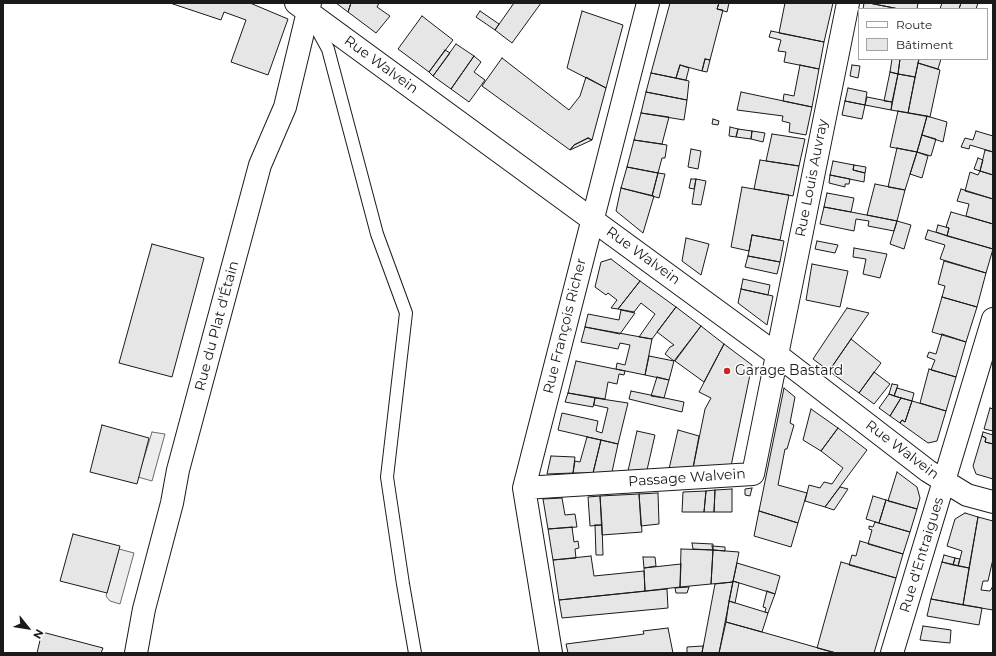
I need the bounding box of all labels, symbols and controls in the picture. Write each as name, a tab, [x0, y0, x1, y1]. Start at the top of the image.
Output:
legend	[858, 8, 988, 60]
text: Route	[896, 17, 932, 32]
street label: Rue Walvein	[341, 32, 421, 98]
text: Bâtiment	[896, 37, 953, 52]
street label: Rue Louis Auvray	[792, 118, 832, 238]
street label: Rue Walvein	[603, 223, 683, 289]
street label: Rue François Richer	[540, 256, 590, 396]
street label: Rue du Plat d'Étain	[192, 259, 242, 393]
place label: Garage Bastard	[735, 363, 843, 379]
marker: Garage Bastard	[722, 366, 732, 376]
street label: Rue Walvein	[862, 417, 942, 483]
street label: Passage Walvein	[628, 466, 746, 490]
street label: Rue d'Entraigues	[896, 495, 948, 615]
north arrow	[8, 608, 48, 648]
text: N	[30, 627, 47, 641]

